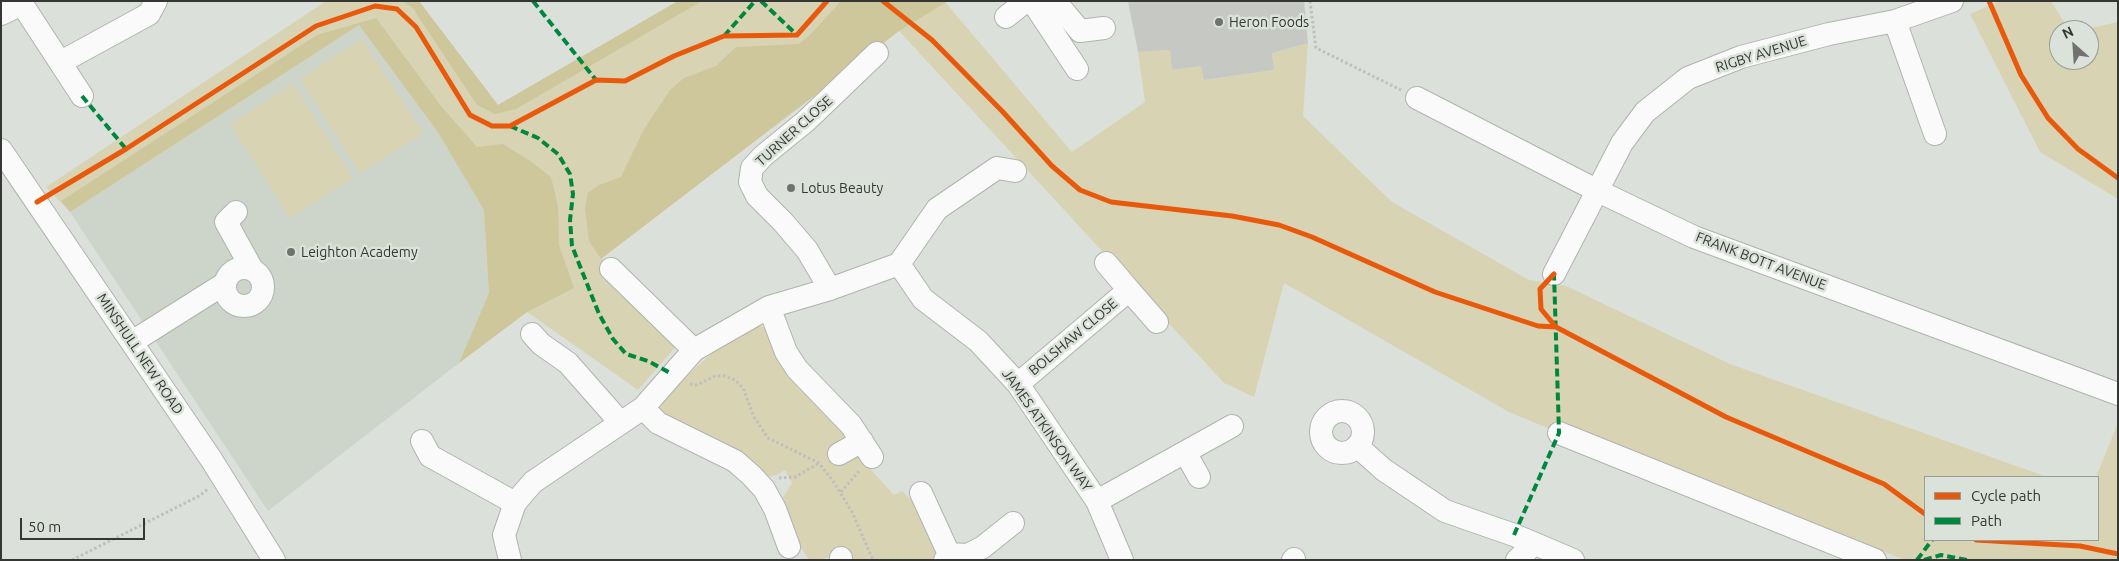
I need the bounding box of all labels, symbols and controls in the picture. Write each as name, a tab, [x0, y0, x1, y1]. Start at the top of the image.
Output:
place label: Heron Foods	[1229, 14, 1309, 30]
marker: Heron Foods	[1213, 16, 1225, 28]
north arrow	[2049, 20, 2099, 70]
text: N	[2060, 23, 2076, 42]
street label: RIGBY AVENUE	[1714, 32, 1808, 76]
street label: TURNER CLOSE	[752, 92, 836, 170]
place label: Lotus Beauty	[801, 180, 883, 196]
marker: Lotus Beauty	[785, 182, 797, 194]
street label: FRANK BOTT AVENUE	[1693, 228, 1829, 294]
place label: Leighton Academy	[301, 244, 418, 260]
marker: Leighton Academy	[285, 246, 297, 258]
street label: MINSHULL NEW ROAD	[93, 290, 187, 418]
street label: BOLSHAW CLOSE	[1025, 295, 1121, 379]
street label: JAMES ATKINSON WAY	[998, 366, 1096, 494]
legend	[1924, 476, 2099, 541]
text: Cycle path	[1971, 487, 2041, 504]
scale bar	[22, 508, 148, 540]
text: Path	[1971, 512, 2002, 529]
text: 50 m	[28, 518, 61, 535]

